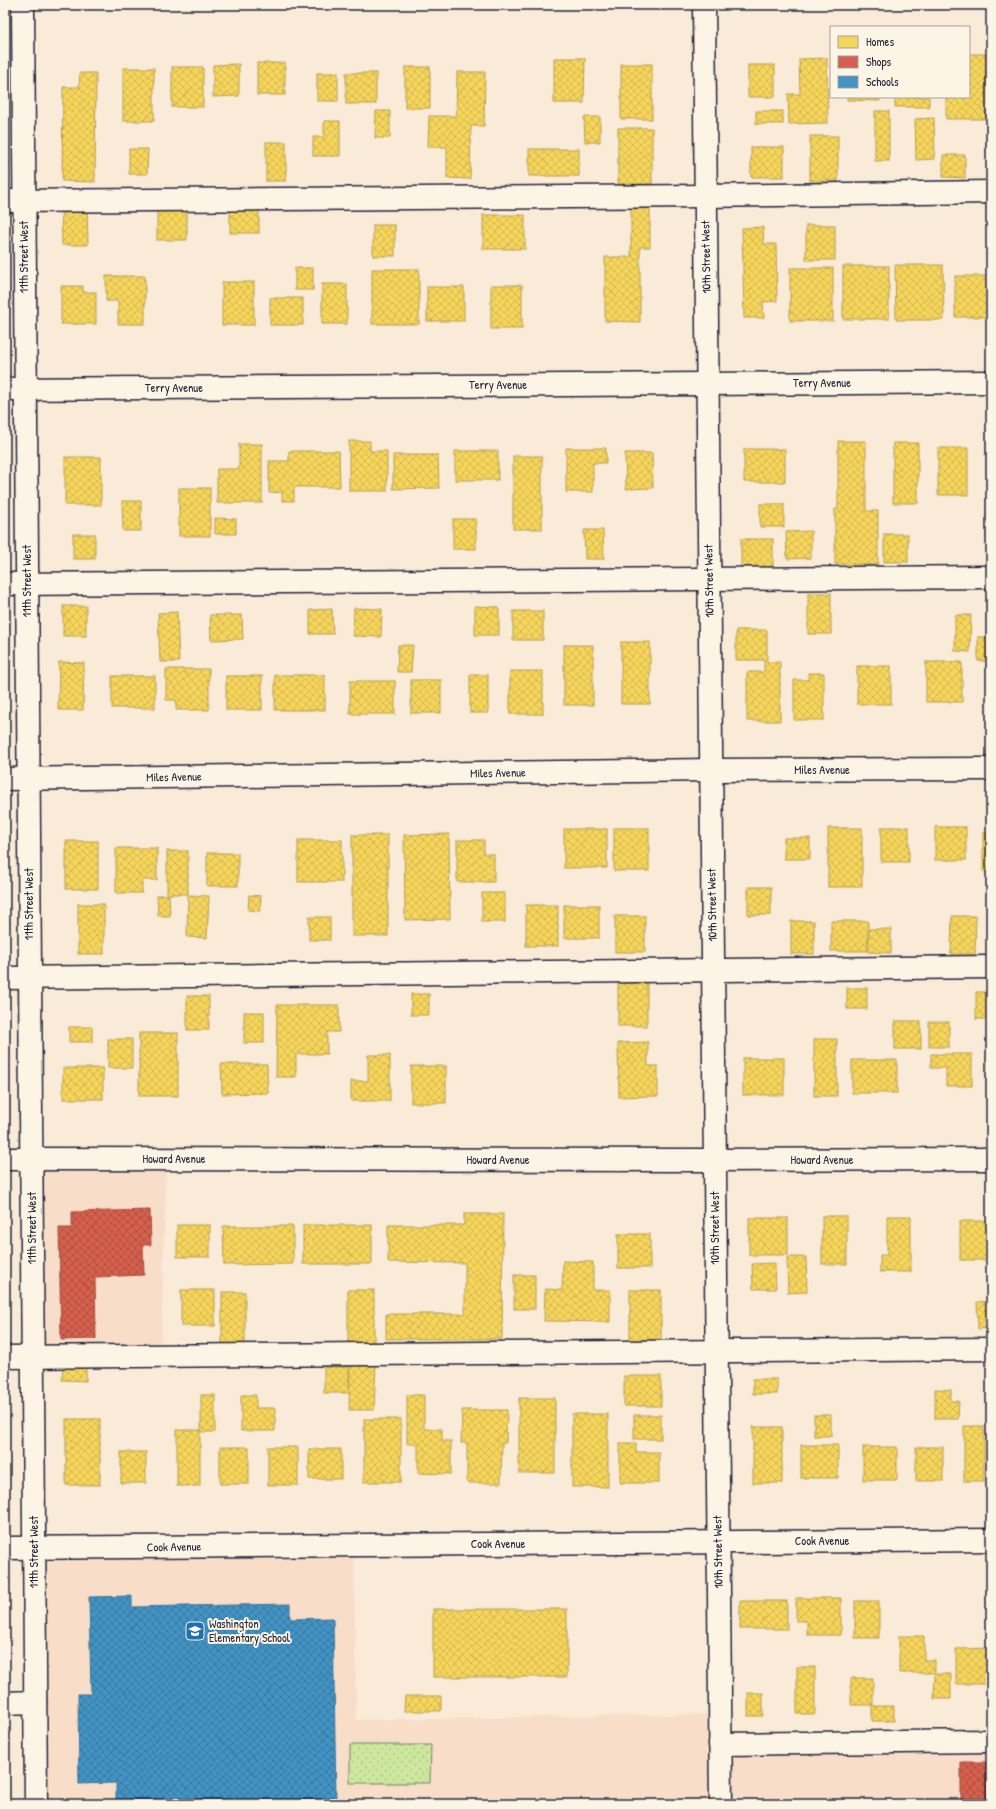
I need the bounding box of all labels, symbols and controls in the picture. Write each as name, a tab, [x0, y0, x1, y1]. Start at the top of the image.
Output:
legend	[830, 26, 970, 98]
text: Homes	[866, 33, 894, 50]
text: Shops	[866, 53, 892, 70]
text: Schools	[866, 73, 899, 90]
street label: 10th Street West	[696, 219, 715, 294]
street label: 11th Street West	[15, 220, 32, 293]
street label: Terry Avenue	[793, 374, 851, 391]
street label: Terry Avenue	[469, 376, 527, 393]
street label: Terry Avenue	[145, 379, 203, 396]
street label: 10th Street West	[699, 543, 718, 618]
street label: 11th Street West	[18, 544, 35, 617]
street label: Miles Avenue	[794, 761, 850, 778]
street label: Miles Avenue	[470, 764, 526, 781]
street label: Miles Avenue	[146, 768, 202, 785]
street label: 11th Street West	[20, 867, 37, 940]
street label: 10th Street West	[702, 867, 721, 942]
street label: Howard Avenue	[142, 1150, 206, 1167]
street label: Howard Avenue	[466, 1151, 530, 1168]
street label: Howard Avenue	[790, 1151, 854, 1168]
street label: 10th Street West	[706, 1190, 723, 1265]
street label: 11th Street West	[23, 1191, 40, 1264]
street label: 10th Street West	[708, 1514, 727, 1589]
street label: 11th Street West	[25, 1515, 42, 1588]
street label: Cook Avenue	[795, 1532, 849, 1549]
street label: Cook Avenue	[471, 1535, 525, 1552]
street label: Cook Avenue	[147, 1538, 202, 1555]
place label: Washington Elementary School	[209, 1615, 291, 1646]
school or university icon: Washington Elementary School	[184, 1620, 206, 1642]

